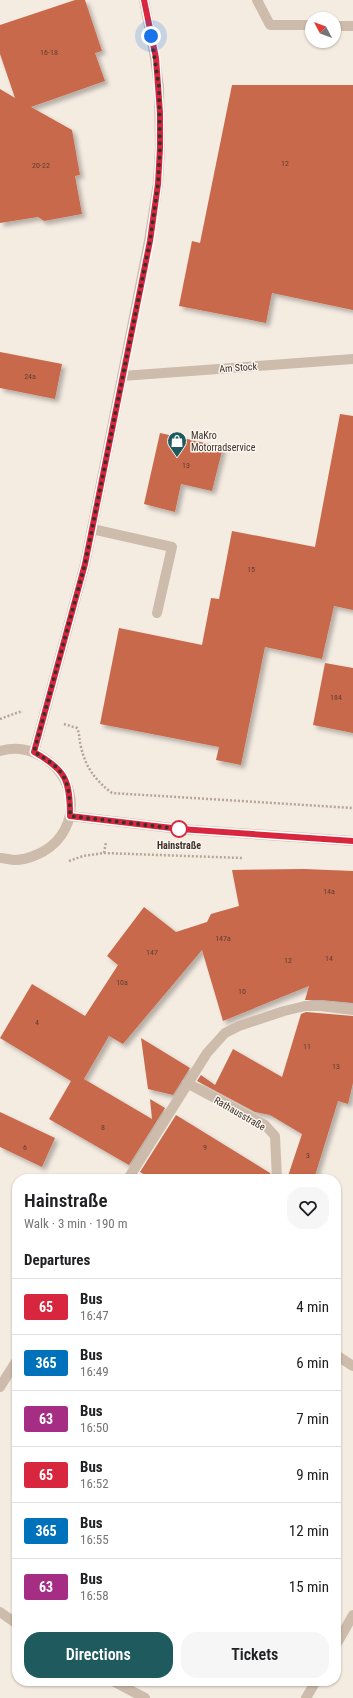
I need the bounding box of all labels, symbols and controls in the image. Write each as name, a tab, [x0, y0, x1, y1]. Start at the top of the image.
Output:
north arrow	[305, 12, 341, 48]
map controls	[305, 12, 341, 48]
your location	[141, 26, 161, 46]
house number: 16-18	[40, 48, 58, 57]
house number: 12	[281, 159, 289, 168]
house number: 20-22	[32, 161, 50, 170]
street label: Am Stock	[219, 361, 258, 374]
house number: 24a	[24, 372, 36, 381]
shop icon: MaKro Motorradservice	[166, 430, 188, 458]
place label: MaKro Motorradservice	[191, 430, 256, 453]
house number: 13	[182, 461, 190, 470]
house number: 15	[247, 565, 255, 574]
house number: 184	[330, 693, 342, 702]
marker: Hainstraße	[170, 820, 188, 838]
place label: Hainstraße	[157, 840, 201, 851]
house number: 14a	[323, 887, 335, 896]
house number: 147a	[215, 934, 231, 943]
house number: 147	[146, 948, 158, 957]
house number: 14	[325, 954, 333, 963]
house number: 12	[284, 956, 292, 965]
house number: 10a	[116, 978, 128, 987]
house number: 10	[238, 987, 246, 996]
house number: 4	[35, 1018, 39, 1027]
house number: 11	[303, 1042, 311, 1051]
house number: 13	[332, 1062, 340, 1071]
street label: Rathausstraße	[212, 1094, 268, 1133]
house number: 8	[101, 1123, 105, 1132]
house number: 6	[23, 1143, 27, 1152]
house number: 9	[203, 1143, 207, 1152]
house number: 3	[306, 1151, 310, 1160]
button: heart	[287, 1187, 329, 1229]
text: Hainstraße	[24, 1189, 107, 1212]
text: Walk · 3 min · 190 m	[24, 1216, 128, 1231]
text: Departures	[24, 1251, 90, 1269]
text: Bus	[80, 1290, 103, 1308]
text: 4 min	[296, 1298, 329, 1316]
text: 65	[39, 1299, 53, 1315]
text: 16:47	[80, 1308, 109, 1323]
text: Bus	[80, 1346, 103, 1364]
text: 6 min	[296, 1354, 329, 1372]
text: 365	[35, 1355, 57, 1371]
text: 16:49	[80, 1364, 109, 1379]
text: Bus	[80, 1402, 103, 1420]
text: 7 min	[296, 1410, 329, 1428]
text: 63	[39, 1411, 53, 1427]
text: 16:50	[80, 1420, 109, 1435]
text: Bus	[80, 1458, 103, 1476]
text: 9 min	[296, 1466, 329, 1484]
text: 65	[39, 1467, 53, 1483]
text: 16:52	[80, 1476, 109, 1491]
text: Bus	[80, 1514, 103, 1532]
text: 12 min	[289, 1522, 329, 1540]
text: 365	[35, 1523, 57, 1539]
text: 16:55	[80, 1532, 109, 1547]
text: Bus	[80, 1570, 103, 1588]
text: 15 min	[289, 1578, 329, 1596]
text: 63	[39, 1579, 53, 1595]
text: 16:58	[80, 1588, 109, 1603]
button: Directions	[24, 1632, 173, 1678]
button: Tickets	[181, 1632, 329, 1678]

